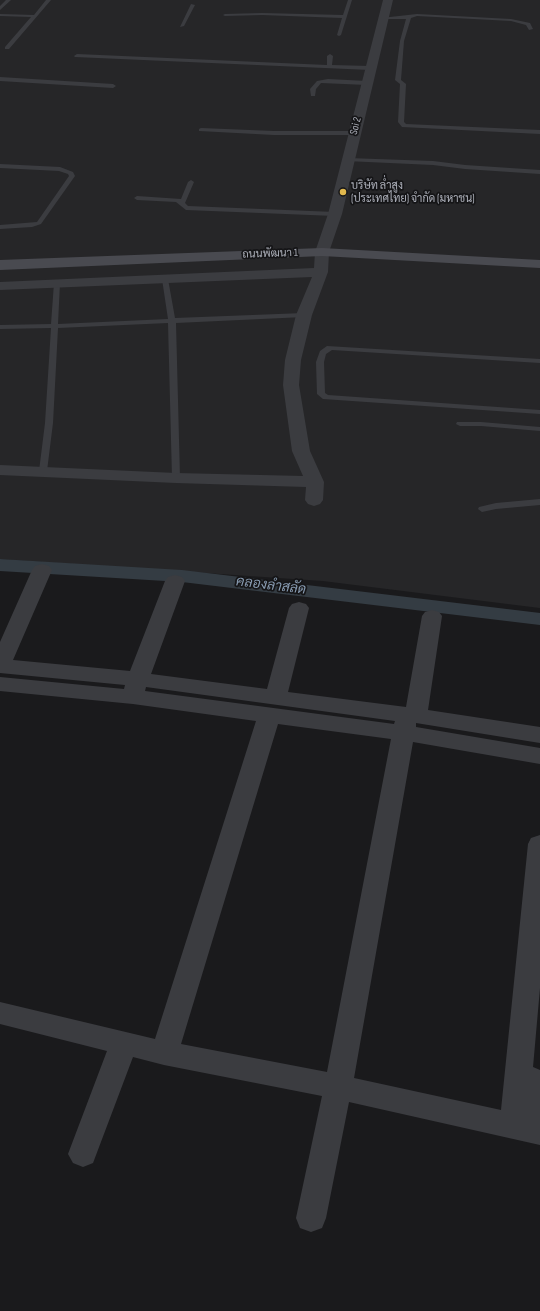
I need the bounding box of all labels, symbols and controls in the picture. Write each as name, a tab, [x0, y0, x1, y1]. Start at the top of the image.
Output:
street label: Soi 2	[347, 116, 365, 136]
place label: บริษัท ล่ำสูง (ประเทศไทย) จำกัด (มหาชน)	[351, 179, 475, 205]
marker: บริษัท ล่ำสูง (ประเทศไทย) จำกัด (มหาชน)	[338, 187, 348, 197]
street label: ถนนพัฒนา 1	[242, 246, 298, 262]
water label: คลองลำสลัด	[235, 573, 307, 599]

